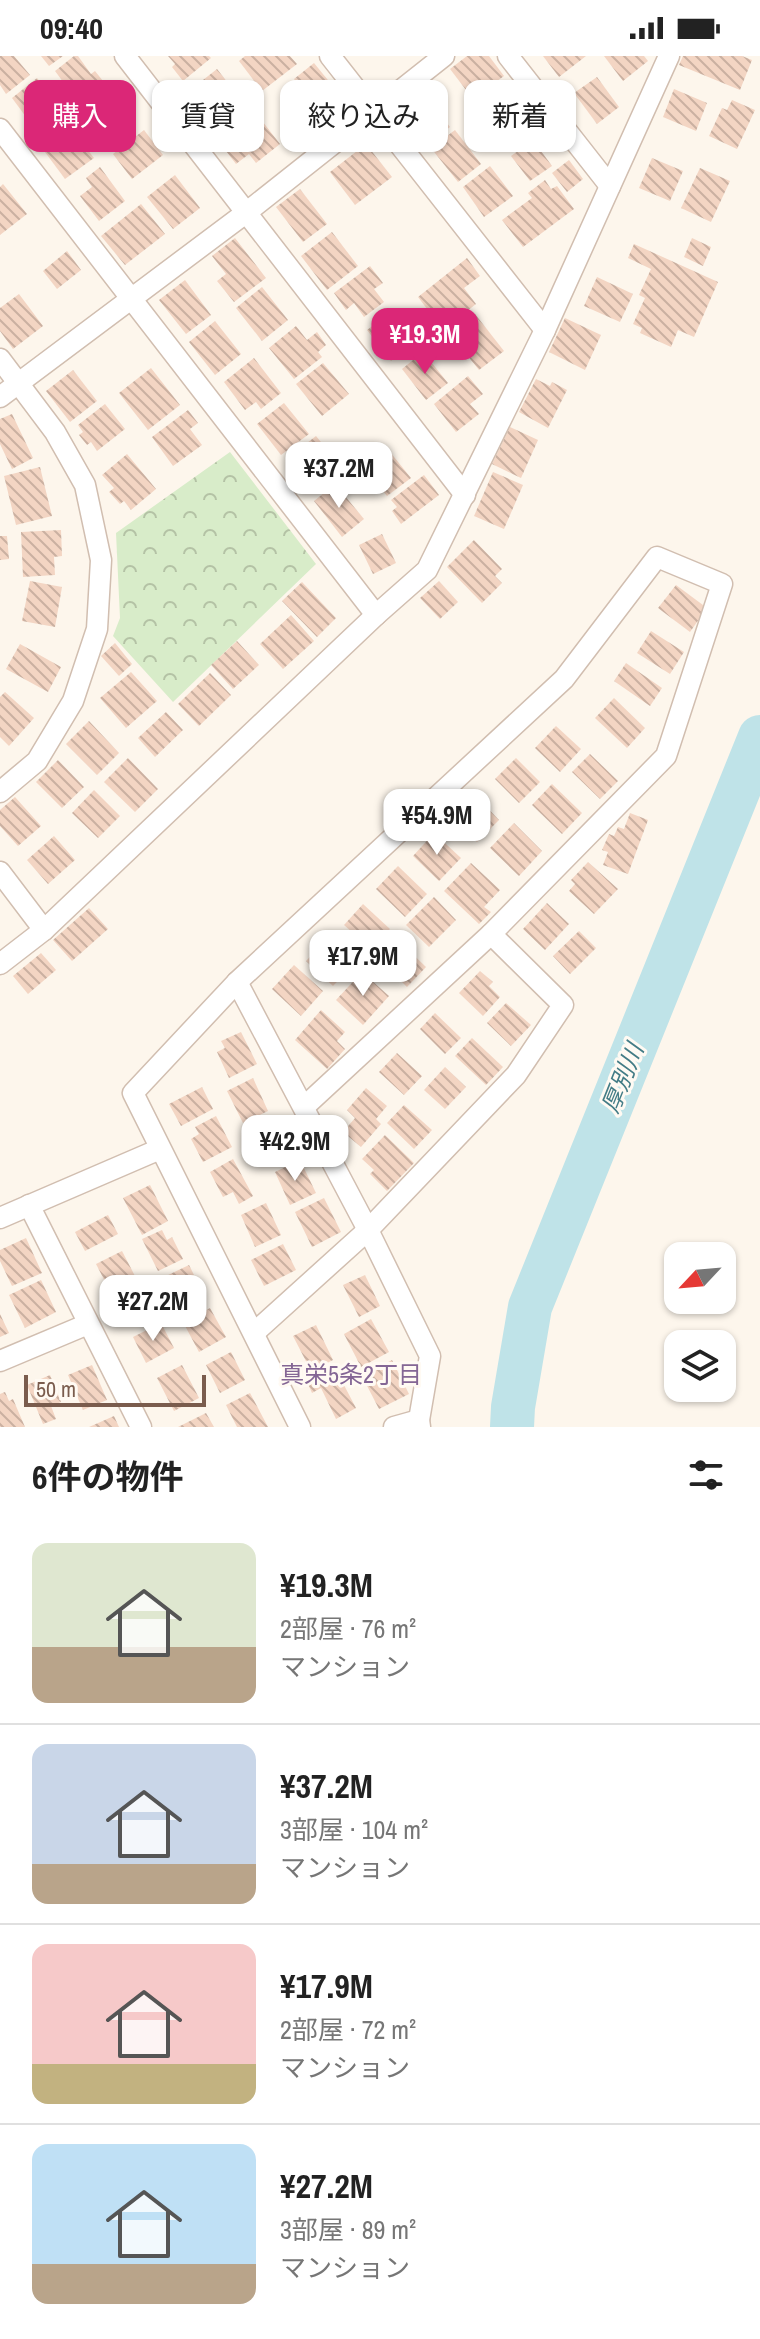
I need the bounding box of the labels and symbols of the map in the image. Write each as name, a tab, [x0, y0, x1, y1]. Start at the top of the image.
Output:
pin: ¥19.3M	[360, 308, 490, 376]
pin: ¥37.2M	[274, 442, 404, 510]
pin: ¥54.9M	[372, 789, 502, 857]
pin: ¥17.9M	[298, 930, 428, 998]
water label: 厚別川	[594, 1036, 651, 1117]
pin: ¥42.9M	[230, 1115, 360, 1183]
north arrow	[664, 1242, 736, 1314]
pin: ¥27.2M	[88, 1275, 218, 1343]
district label: 真栄5条2丁目	[280, 1358, 422, 1390]
scale bar	[24, 1371, 206, 1407]

